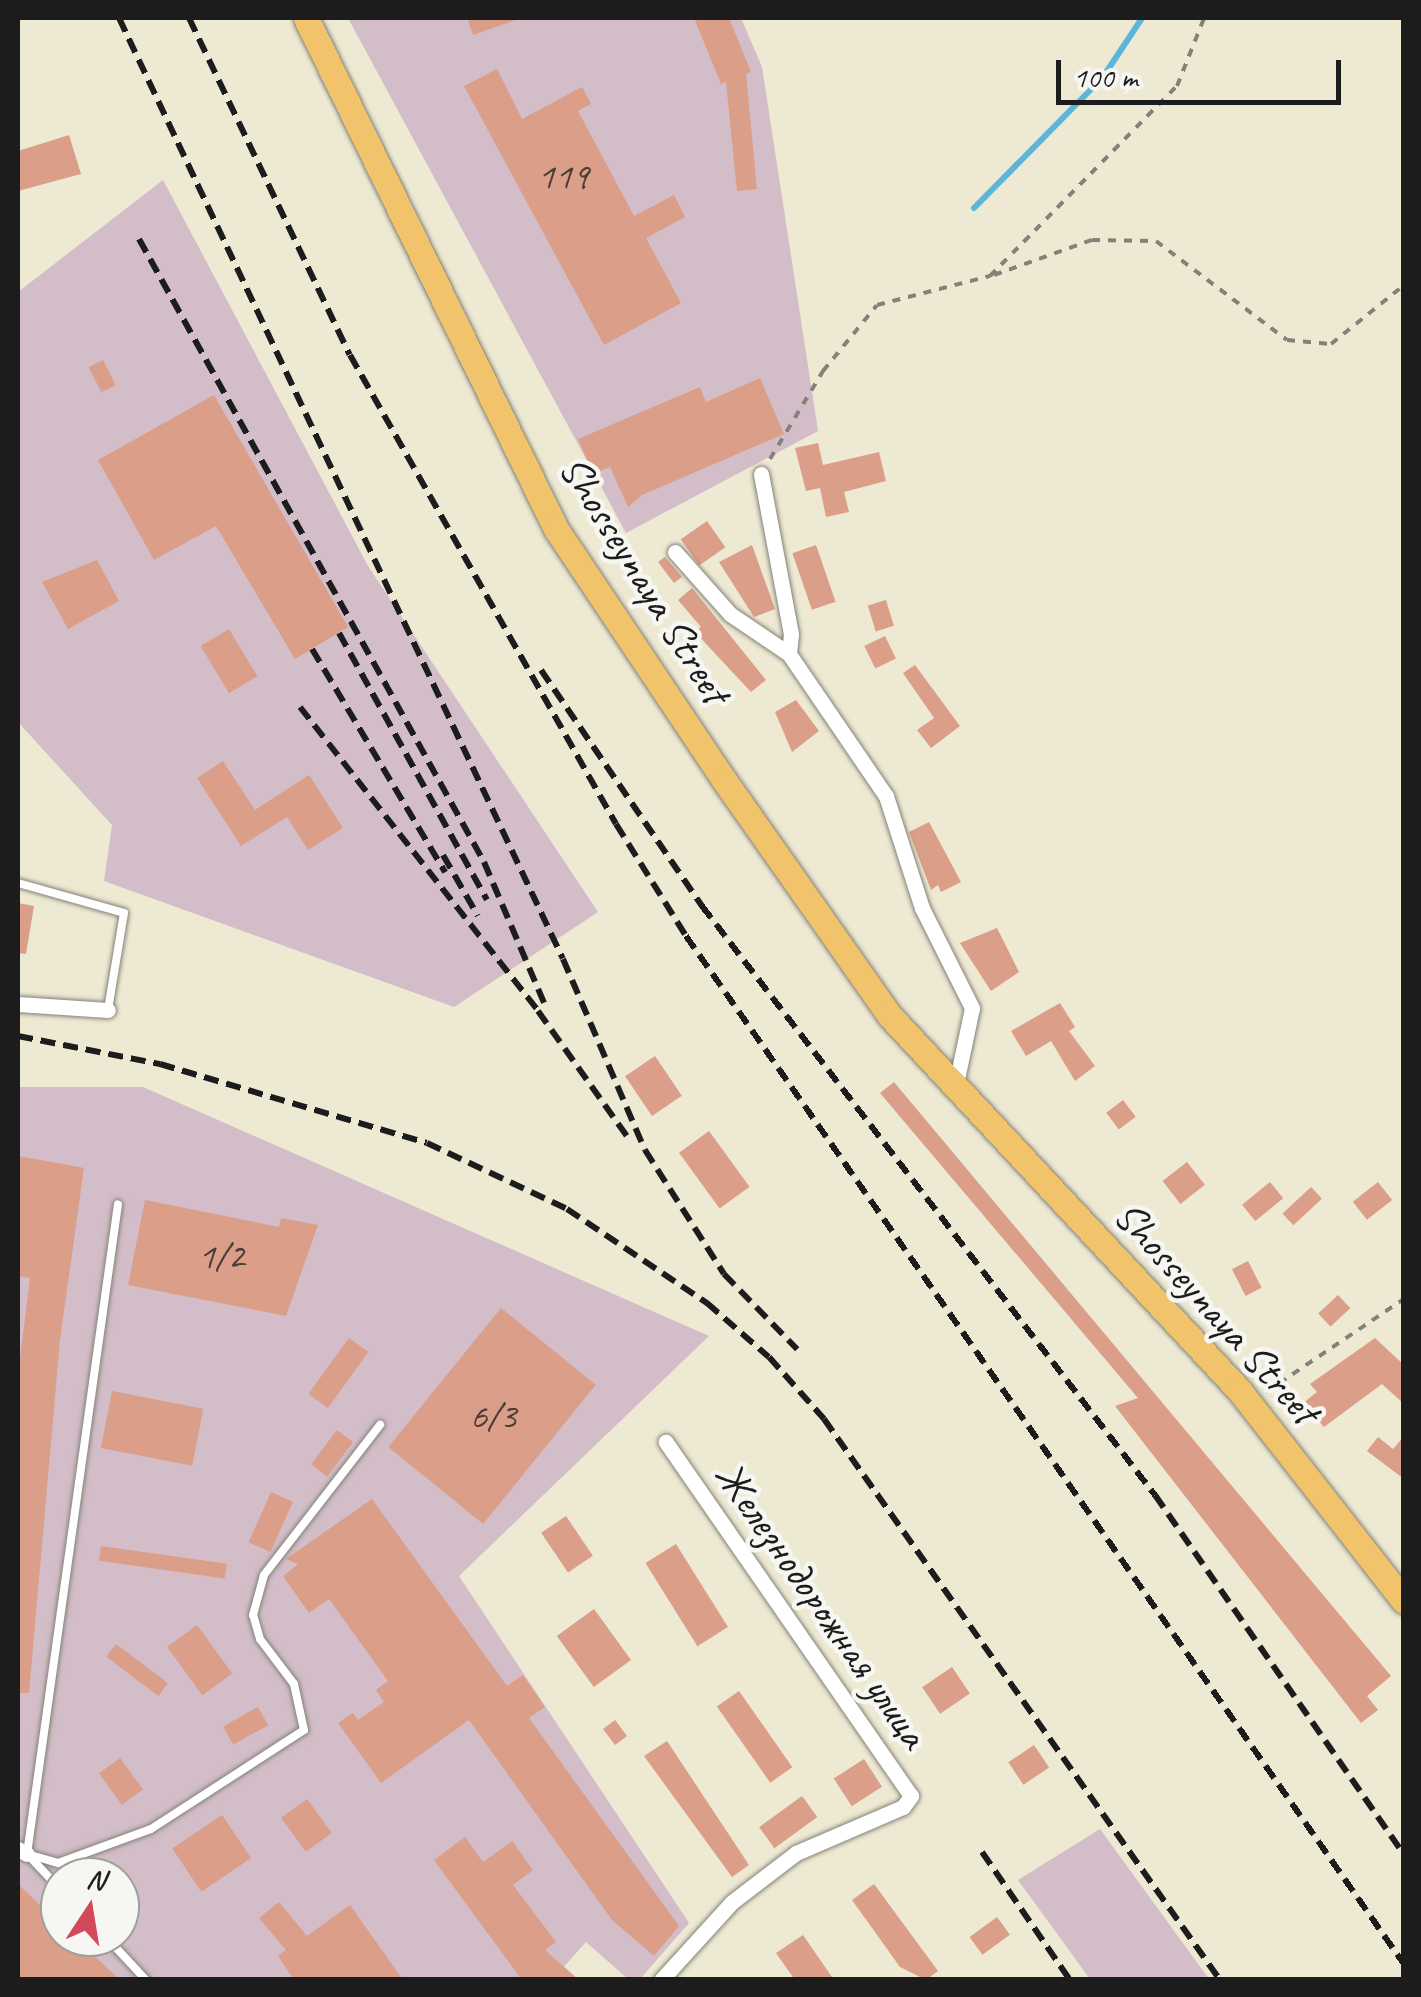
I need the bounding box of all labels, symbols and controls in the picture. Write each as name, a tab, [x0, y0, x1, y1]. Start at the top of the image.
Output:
scale bar	[1061, 40, 1346, 102]
text: 100 m	[1073, 58, 1138, 96]
house number: 119	[537, 153, 589, 199]
street label: Shosseynaya Street	[548, 447, 740, 713]
street label: Shosseynaya Street	[1103, 1191, 1329, 1435]
house number: 1/2	[198, 1233, 244, 1279]
house number: 6/3	[470, 1393, 516, 1439]
street label: Железнодорожная улица	[702, 1451, 940, 1759]
north arrow	[40, 1857, 140, 1957]
text: N	[84, 1860, 108, 1898]

